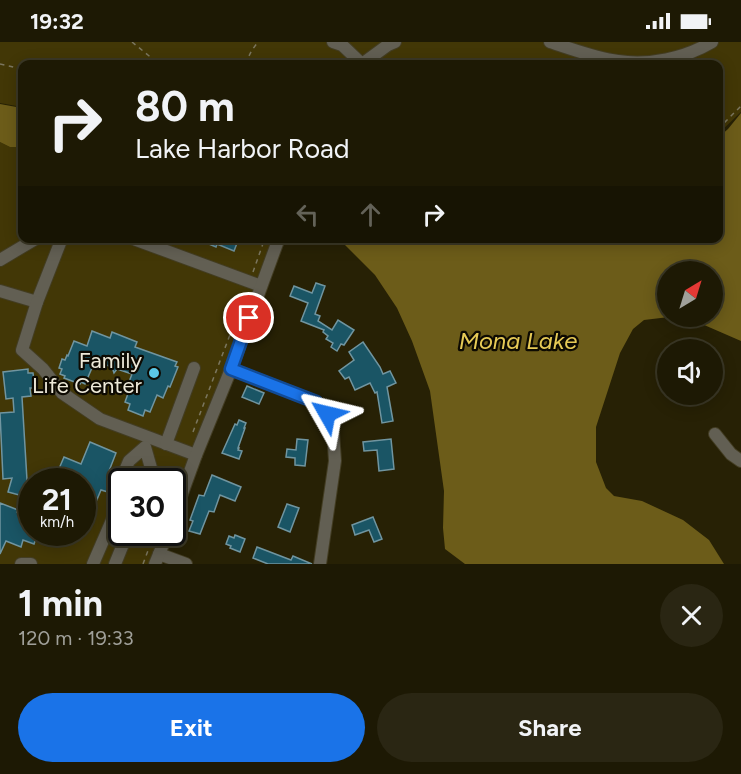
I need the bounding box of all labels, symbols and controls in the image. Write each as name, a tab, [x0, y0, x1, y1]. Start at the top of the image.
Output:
text: 19:32	[30, 8, 84, 35]
text: 80 m	[135, 81, 235, 132]
icon: right	[36, 84, 114, 162]
text: Lake Harbor Road	[135, 132, 350, 165]
icon: left	[291, 198, 324, 231]
icon: ahead	[354, 198, 387, 231]
icon: right	[417, 198, 450, 231]
north arrow	[657, 261, 723, 327]
map controls	[657, 261, 723, 405]
pin	[223, 292, 274, 343]
icon: arrive	[232, 301, 265, 334]
water label: Mona Lake	[459, 326, 577, 355]
button: sound	[657, 339, 723, 405]
place label: Family Life Center	[32, 347, 143, 399]
marker: Family Life Center	[147, 366, 161, 380]
position arrow	[295, 382, 359, 446]
speed limit sign: 30	[108, 468, 186, 546]
text: 21	[42, 481, 72, 518]
text: km/h	[40, 513, 74, 531]
text: 1 min	[18, 582, 103, 625]
button: close	[660, 584, 723, 647]
text: 120 m · 19:33	[18, 626, 134, 650]
button: Exit	[18, 693, 365, 762]
button: Share	[377, 693, 723, 762]

